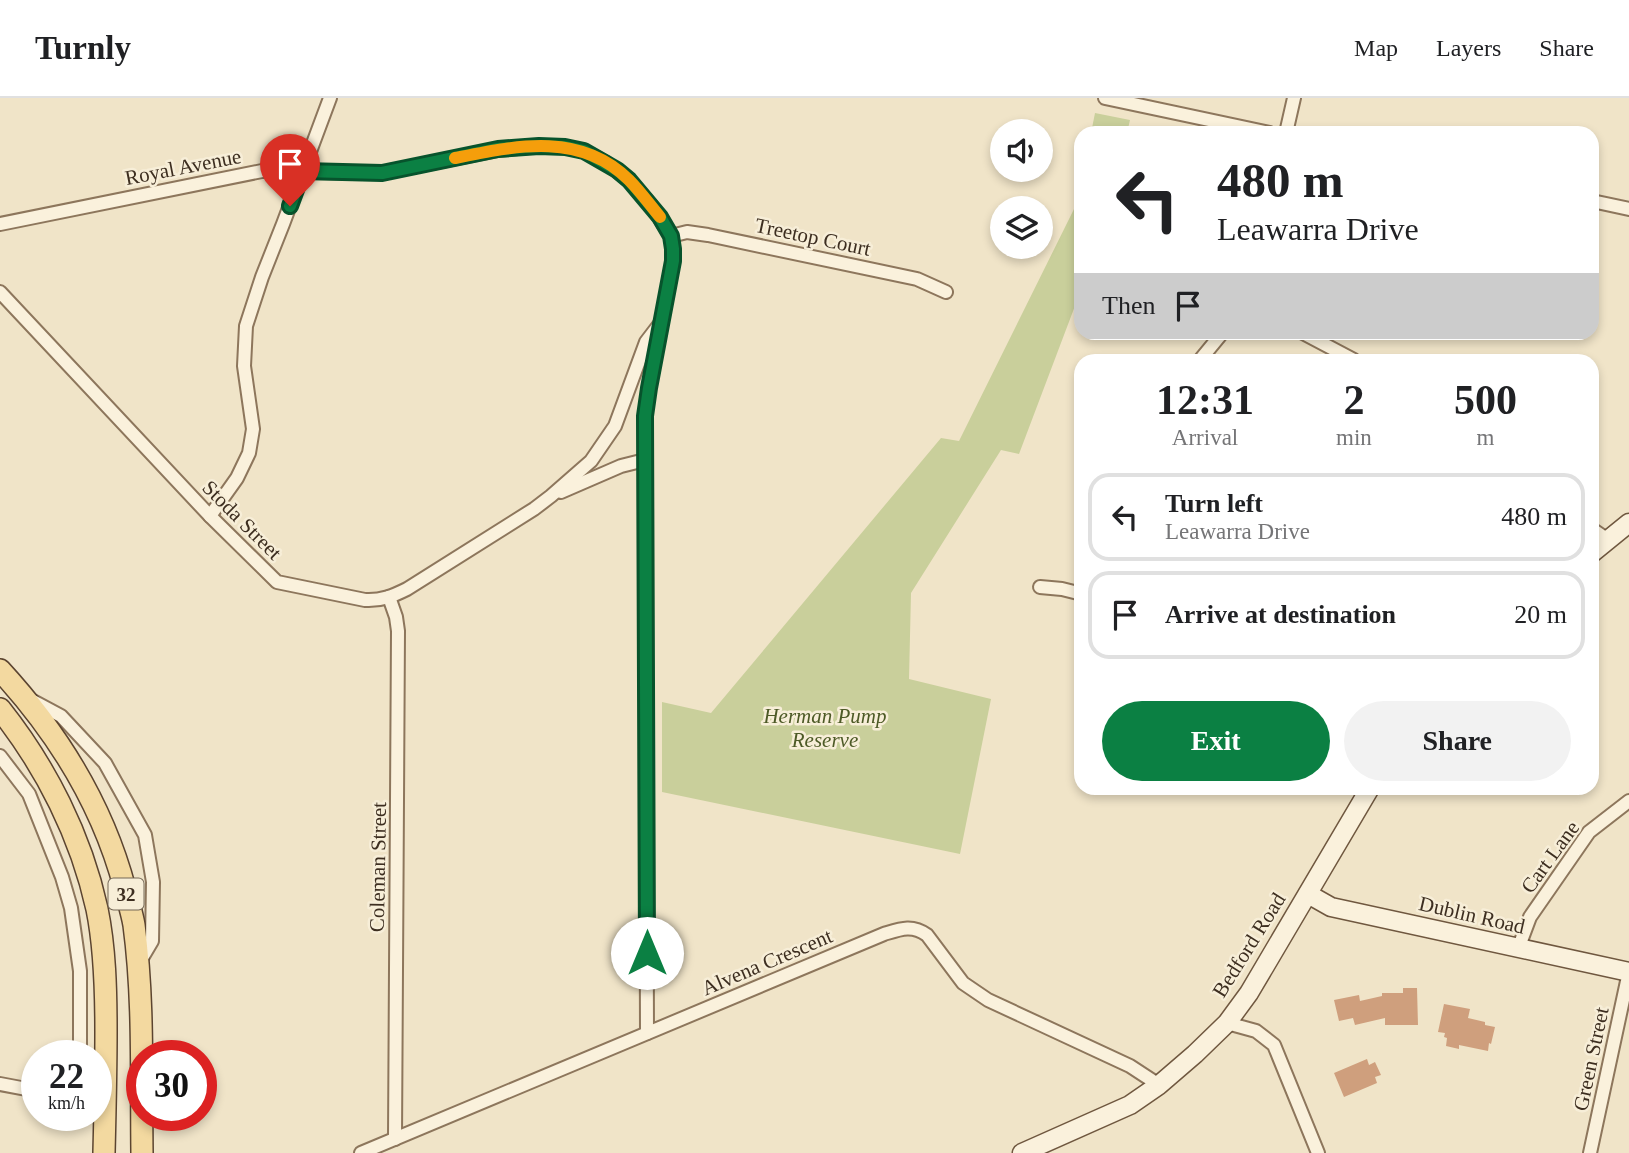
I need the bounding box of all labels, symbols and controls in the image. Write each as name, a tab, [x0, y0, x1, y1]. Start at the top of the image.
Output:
text: Turnly	[35, 30, 131, 66]
text: Map	[1354, 35, 1398, 61]
text: Layers	[1436, 35, 1501, 61]
text: Share	[1539, 35, 1594, 61]
map controls	[990, 119, 1053, 259]
button: sound	[990, 119, 1053, 182]
pin	[260, 134, 320, 206]
street label: Royal Avenue	[123, 144, 243, 190]
icon: arrive	[271, 145, 309, 183]
text: 480 m	[1217, 153, 1344, 208]
icon: left	[1102, 154, 1193, 245]
button: layers	[990, 196, 1053, 259]
text: Leawarra Drive	[1217, 211, 1419, 247]
street label: Treetop Court	[753, 213, 873, 261]
icon: arrive	[1169, 287, 1207, 325]
text: Then	[1102, 291, 1155, 320]
text: 12:31	[1156, 377, 1254, 423]
text: 2	[1343, 377, 1364, 423]
text: 500	[1454, 377, 1517, 423]
text: Arrival	[1172, 425, 1238, 450]
text: min	[1336, 425, 1372, 450]
text: m	[1476, 425, 1494, 450]
street label: Stoda Street	[197, 475, 287, 565]
text: Turn left	[1165, 489, 1263, 518]
icon: left	[1106, 498, 1144, 536]
text: 480 m	[1501, 502, 1567, 531]
text: Leawarra Drive	[1165, 519, 1310, 544]
icon: arrive	[1106, 596, 1144, 634]
text: Arrive at destination	[1165, 600, 1396, 629]
text: 20 m	[1514, 600, 1567, 629]
button: Exit	[1102, 701, 1330, 781]
button: Share	[1344, 701, 1571, 781]
park label: Herman Pump Reserve	[762, 704, 887, 752]
street label: Coleman Street	[365, 802, 391, 932]
street label: Cart Lane	[1516, 816, 1584, 898]
road number: 32	[108, 878, 144, 909]
street label: Bedford Road	[1207, 888, 1291, 1002]
street label: Dublin Road	[1417, 891, 1528, 939]
position arrow	[610, 916, 684, 990]
street label: Alvena Crescent	[698, 924, 836, 1000]
street label: Green Street	[1568, 1005, 1614, 1113]
speed limit sign: 30	[126, 1040, 217, 1131]
text: 22	[49, 1057, 84, 1096]
text: km/h	[48, 1093, 85, 1113]

